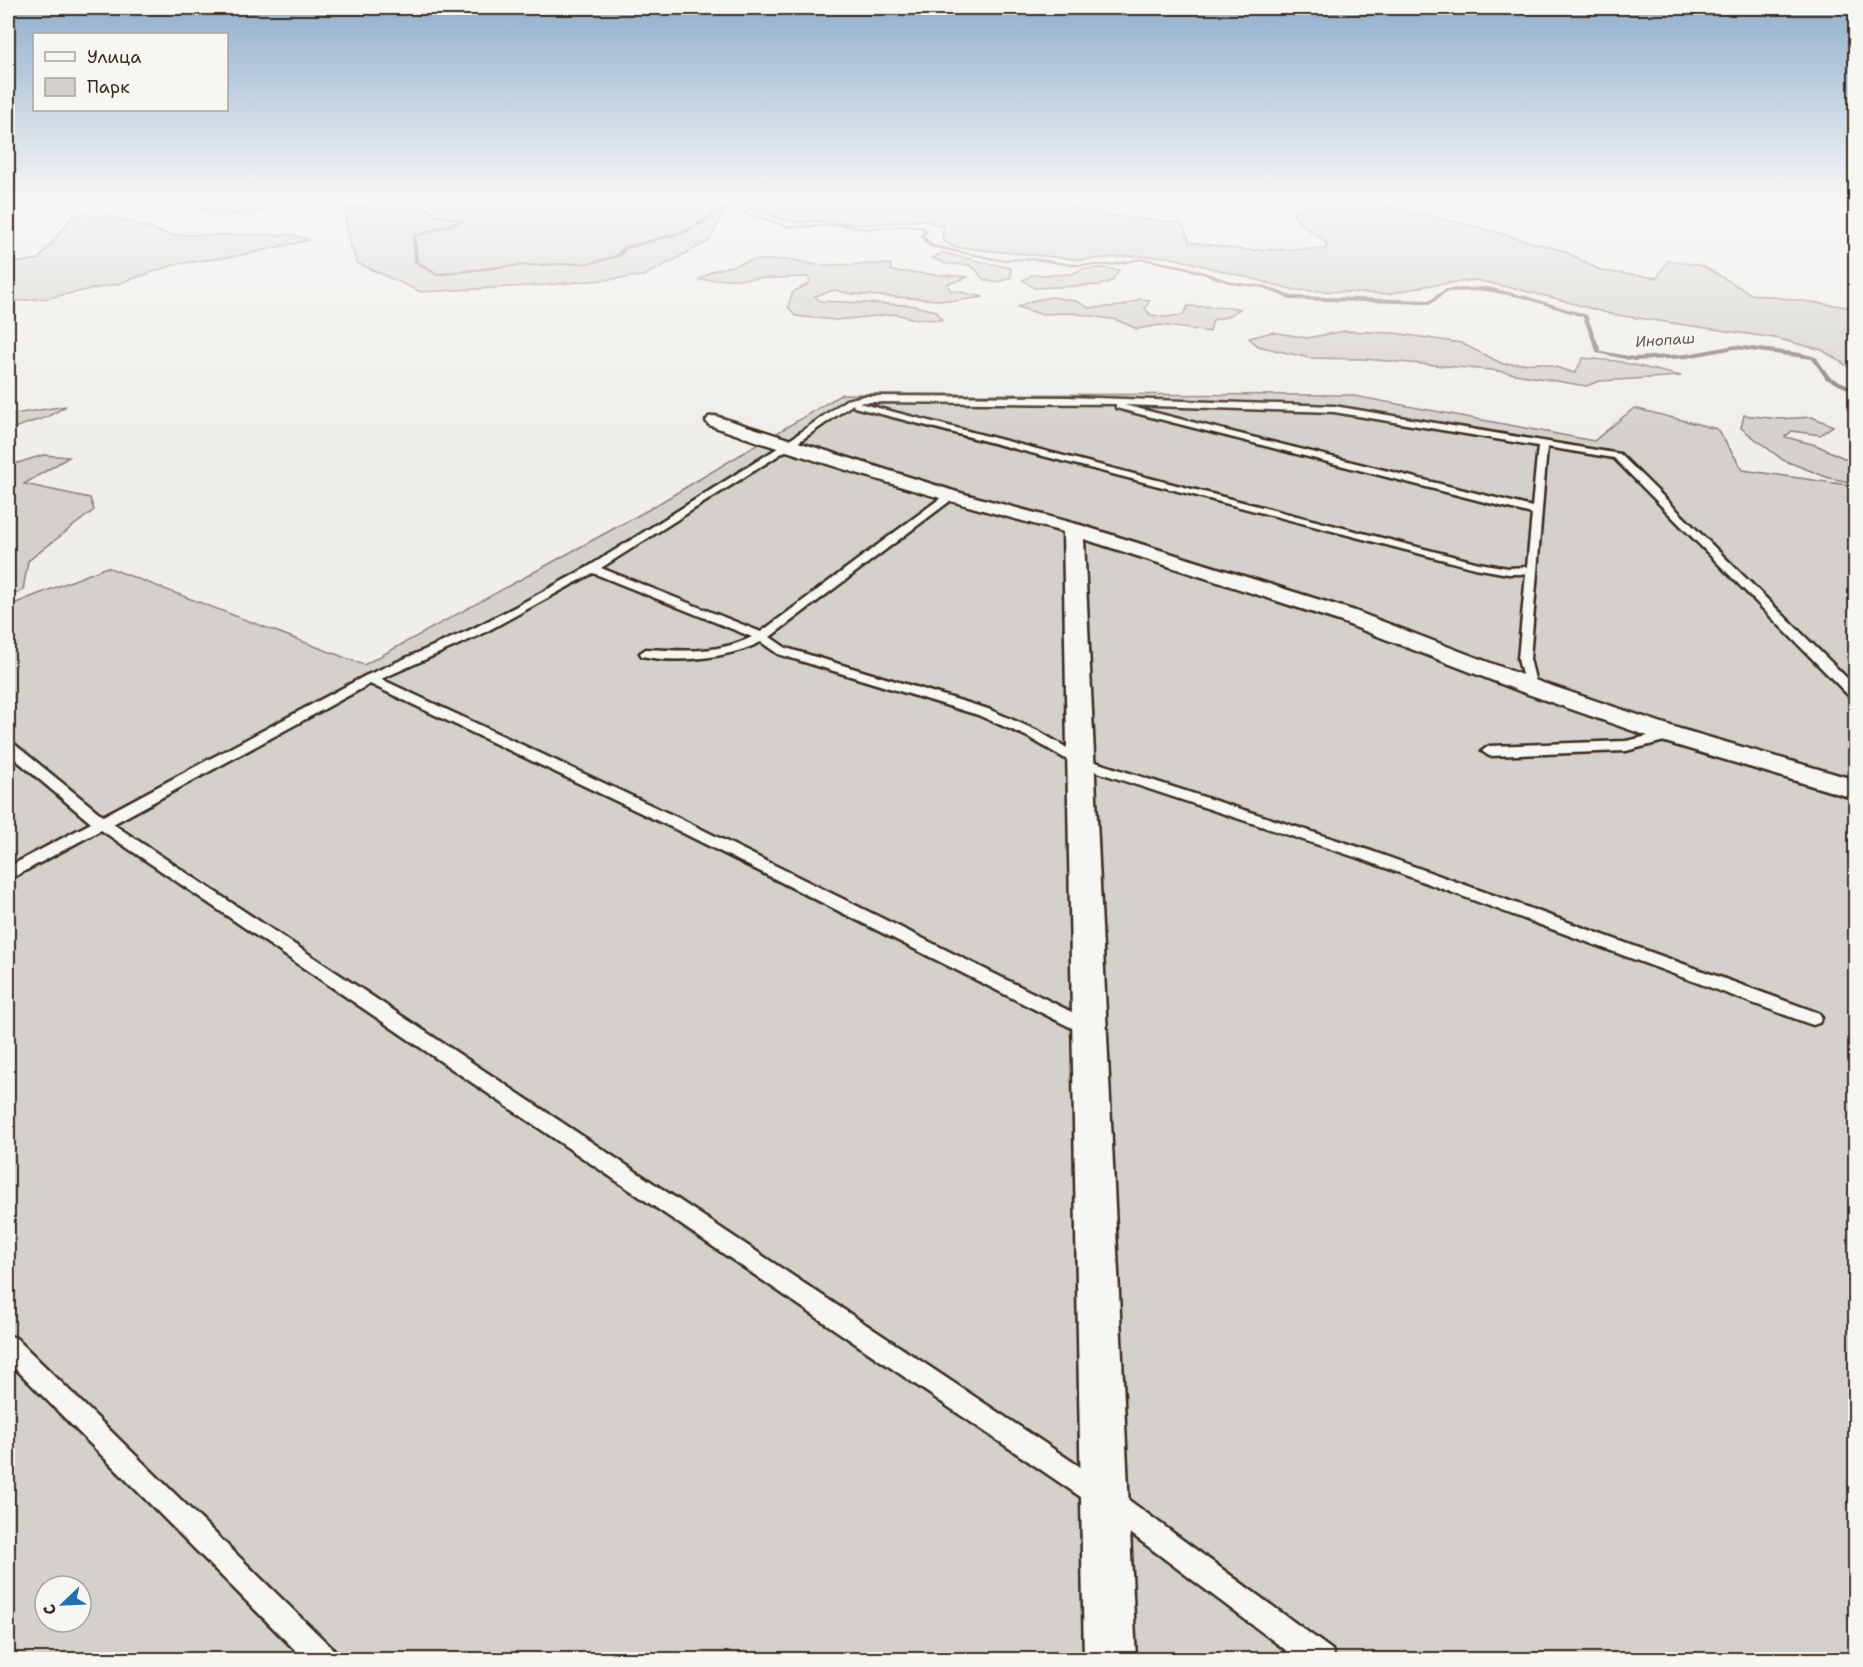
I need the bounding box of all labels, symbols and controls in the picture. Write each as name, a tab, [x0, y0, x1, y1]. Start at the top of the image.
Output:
legend	[33, 33, 228, 111]
text: Улица	[87, 45, 141, 69]
text: Парк	[87, 75, 130, 99]
water label: Инопаш	[1634, 328, 1696, 352]
north arrow	[33, 1574, 93, 1634]
text: С	[38, 1601, 61, 1618]

